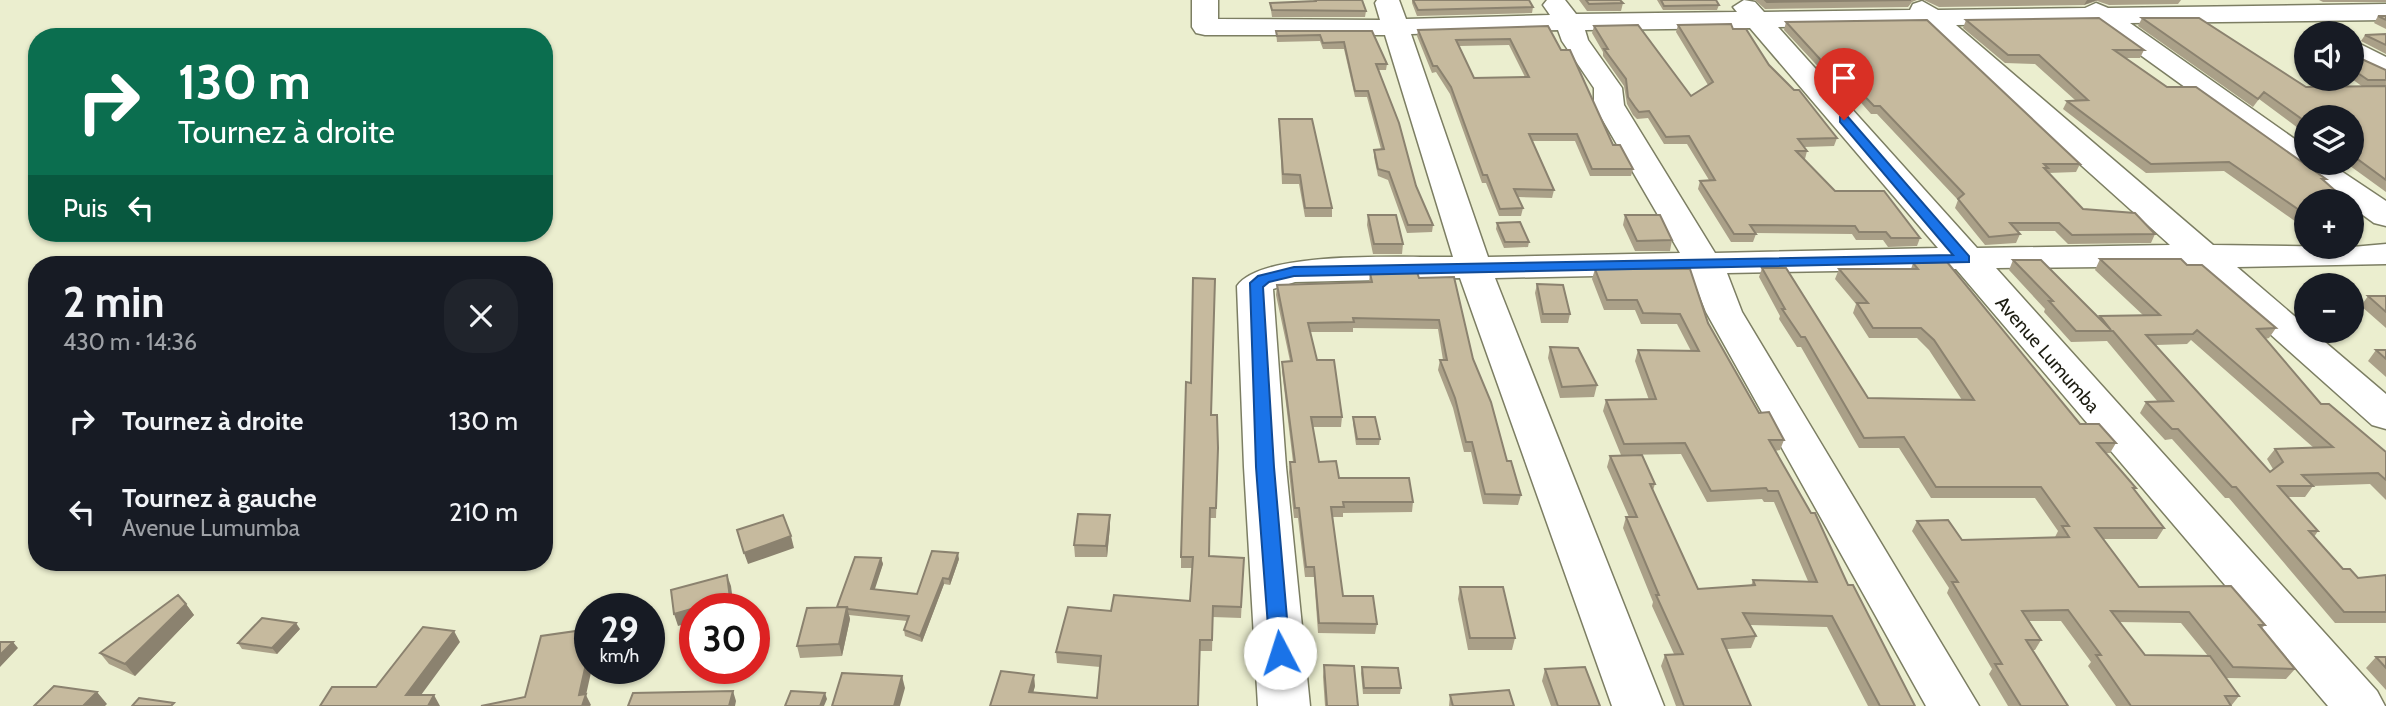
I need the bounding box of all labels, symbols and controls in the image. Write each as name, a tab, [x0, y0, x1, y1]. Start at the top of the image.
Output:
map controls	[2294, 21, 2364, 343]
button: sound	[2294, 21, 2364, 91]
pin	[1814, 48, 1874, 120]
text: 130 m	[178, 52, 311, 111]
icon: right	[63, 56, 154, 147]
icon: arrive	[1825, 59, 1863, 97]
button: layers	[2294, 105, 2364, 175]
text: Tournez à droite	[178, 112, 395, 151]
icon: left	[122, 189, 160, 227]
button: +	[2294, 189, 2364, 259]
text: Puis	[63, 192, 108, 224]
button: −	[2294, 273, 2364, 343]
text: 2 min	[63, 276, 164, 328]
button: close	[444, 279, 518, 353]
street label: Avenue Lumumba	[1991, 291, 2104, 417]
text: 430 m · 14:36	[63, 328, 197, 356]
icon: right	[63, 402, 101, 440]
text: Tournez à droite	[122, 405, 304, 437]
text: 130 m	[449, 405, 518, 437]
text: Tournez à gauche	[122, 482, 317, 514]
icon: left	[63, 493, 101, 531]
text: 210 m	[449, 496, 518, 528]
text: Avenue Lumumba	[122, 514, 300, 542]
speed limit sign: 30	[679, 593, 770, 684]
text: 29	[600, 608, 639, 651]
position arrow	[1243, 616, 1317, 690]
text: km/h	[600, 645, 639, 667]

